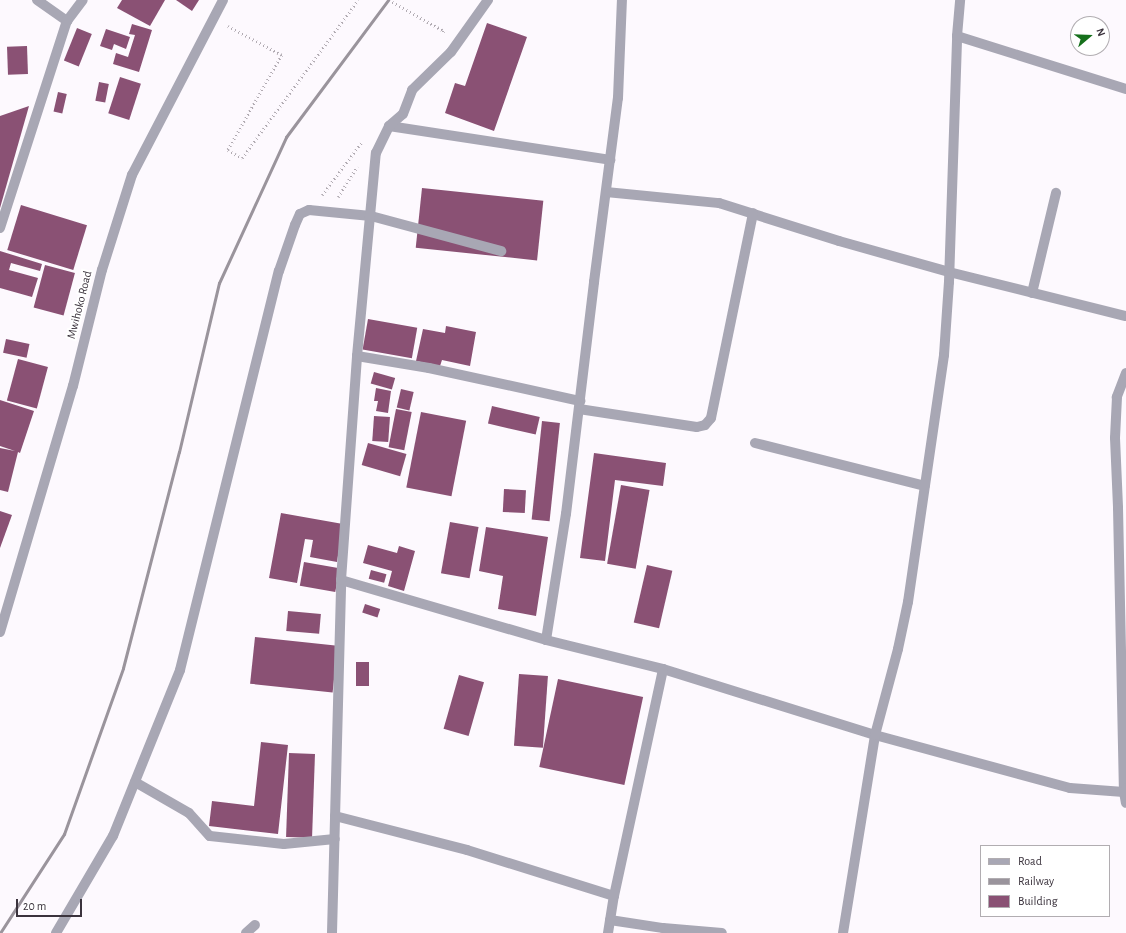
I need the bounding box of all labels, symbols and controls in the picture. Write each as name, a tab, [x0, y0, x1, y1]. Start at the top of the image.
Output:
north arrow	[1070, 16, 1110, 56]
text: N	[1094, 27, 1107, 38]
street label: Mwihoko Road	[65, 270, 95, 340]
legend	[980, 845, 1110, 917]
text: Road	[1018, 855, 1042, 867]
text: Railway	[1018, 875, 1054, 887]
scale bar	[18, 891, 84, 917]
text: Building	[1018, 895, 1058, 907]
text: 20 m	[23, 900, 46, 912]

